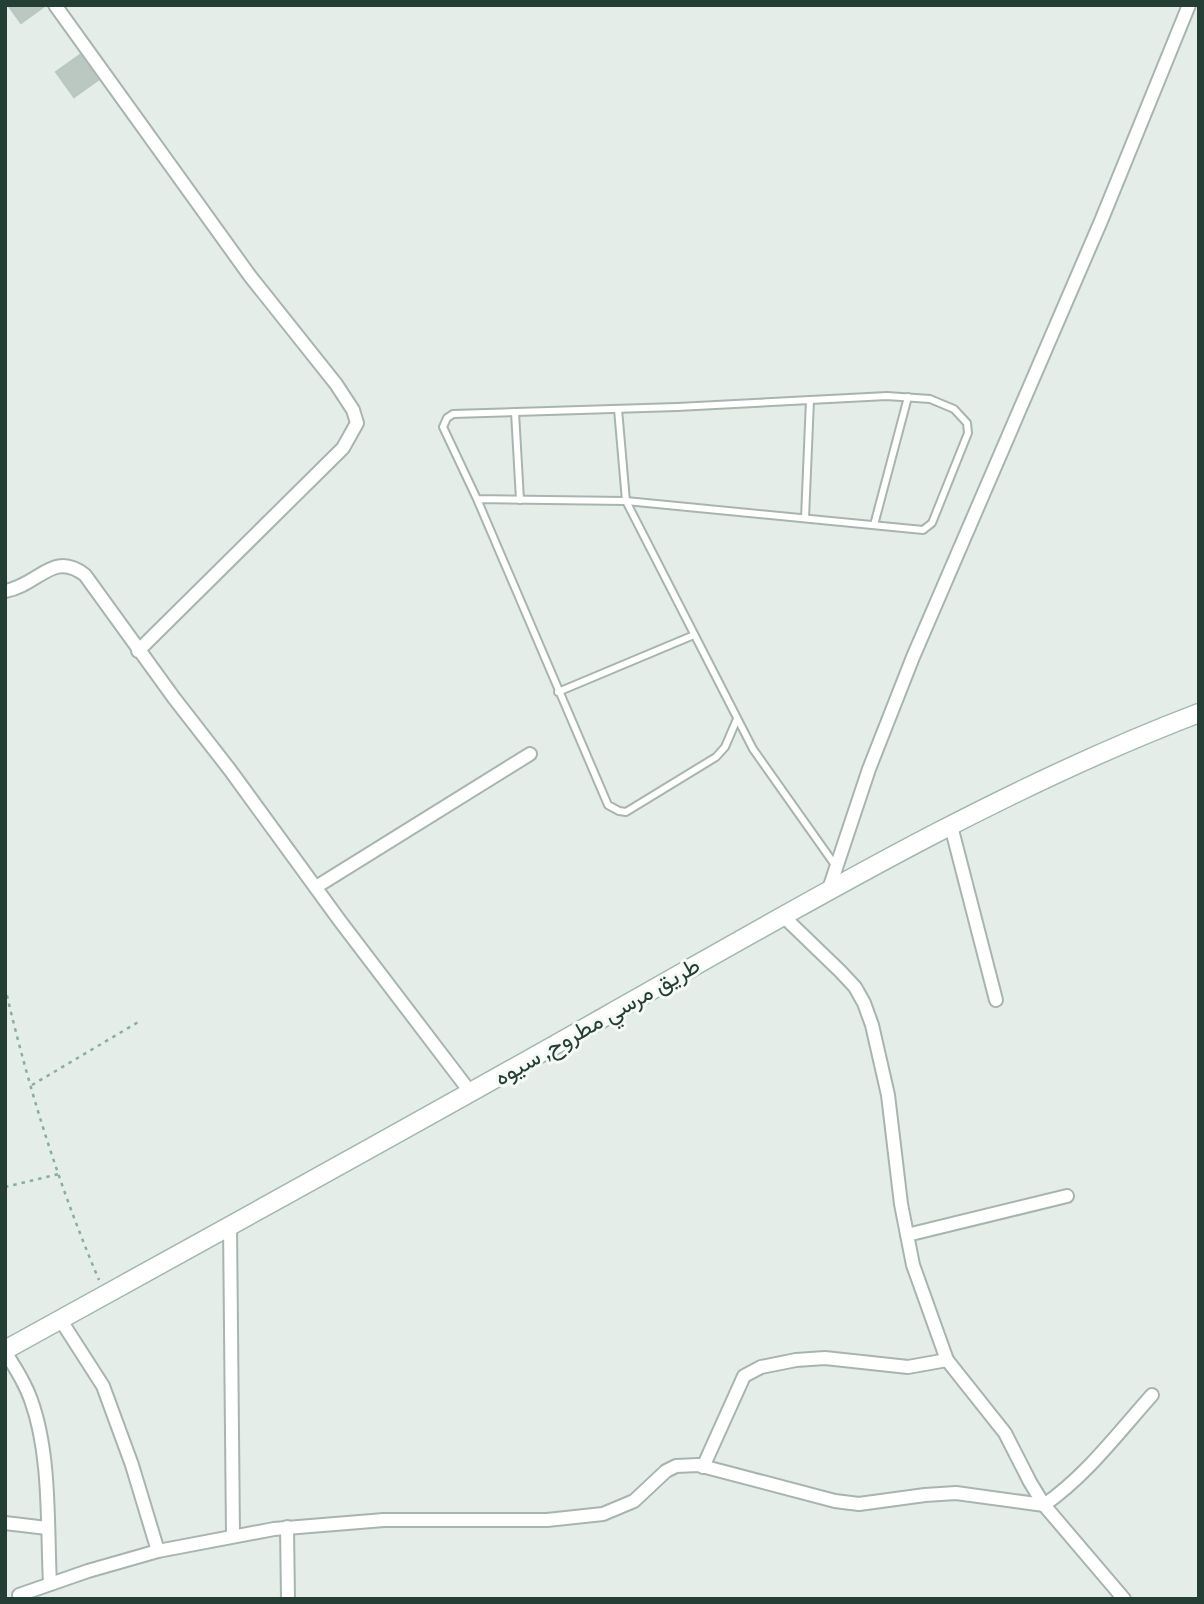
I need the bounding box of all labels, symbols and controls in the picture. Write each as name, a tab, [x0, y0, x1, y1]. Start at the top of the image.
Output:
street label: طريق مرسي مطروح, سيوه	[489, 951, 707, 1096]

